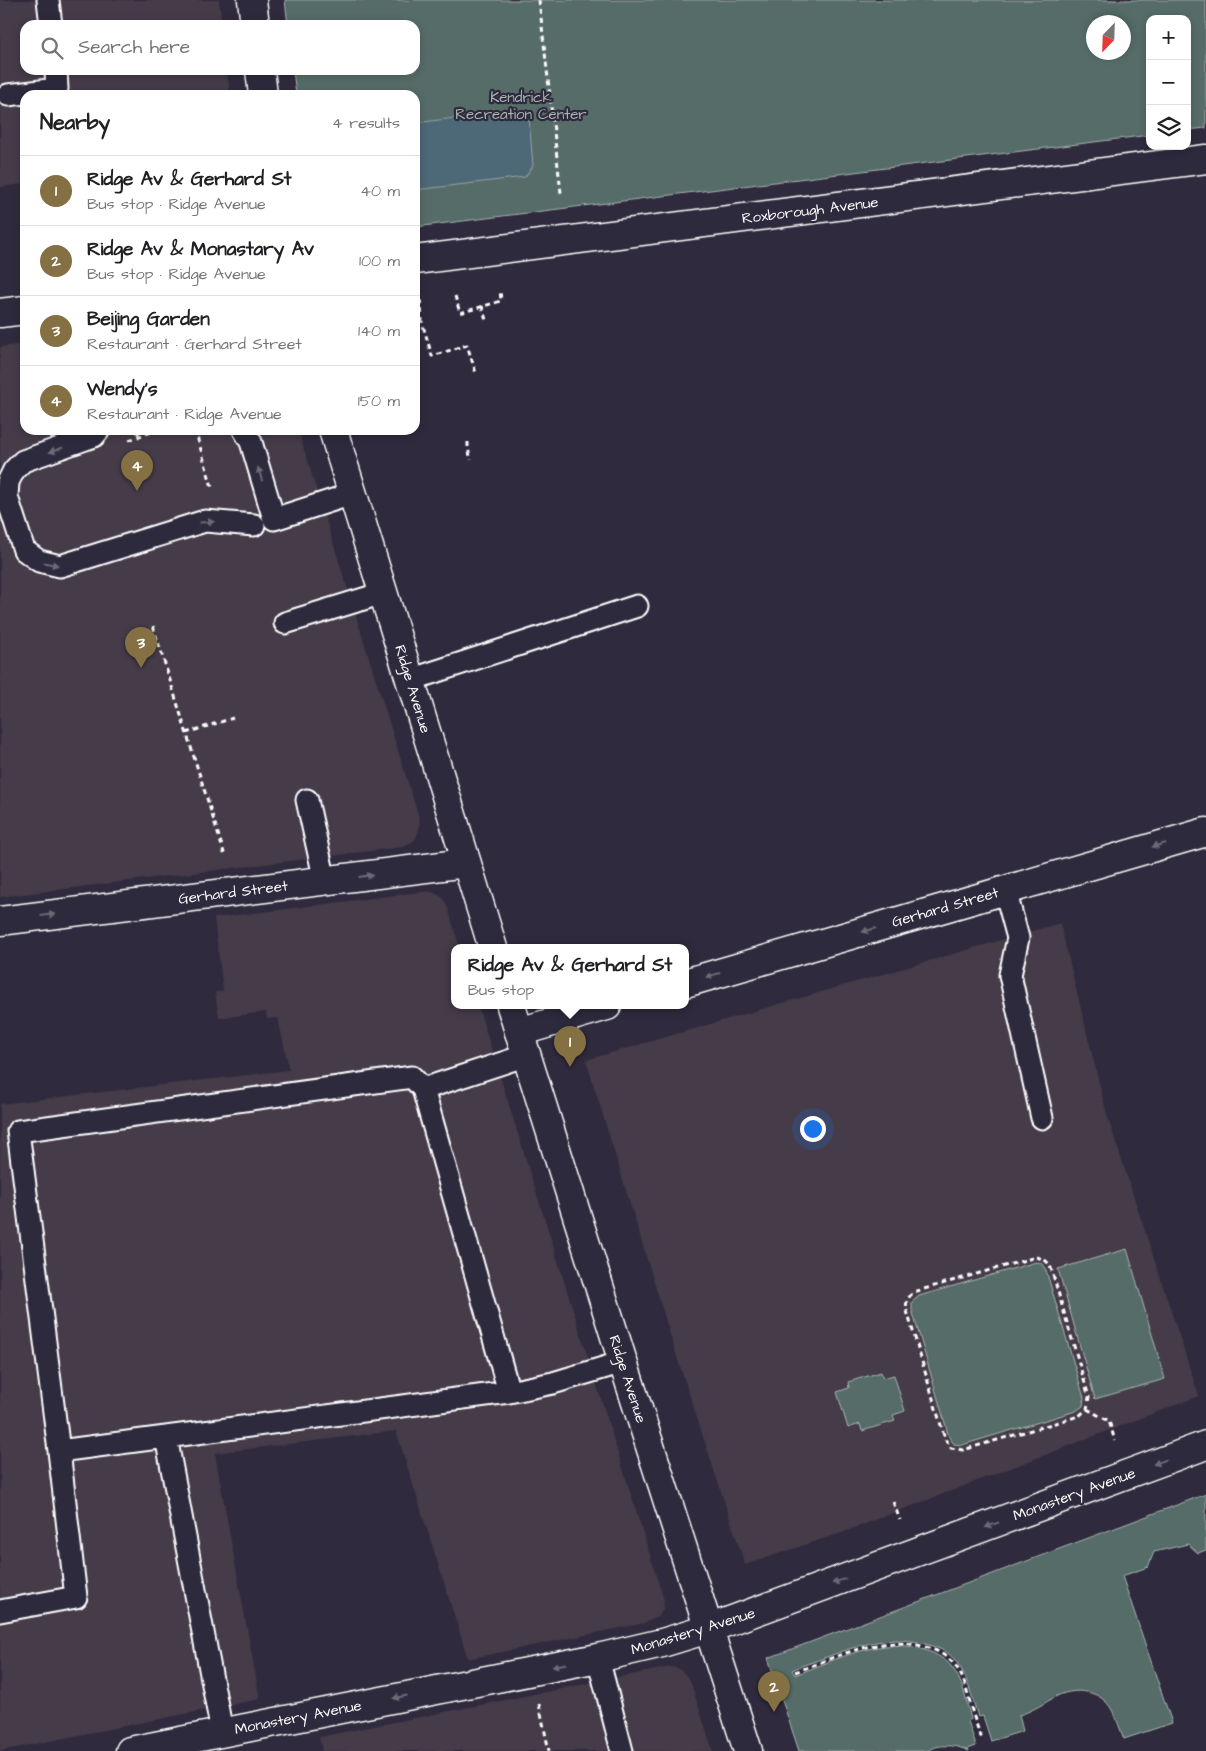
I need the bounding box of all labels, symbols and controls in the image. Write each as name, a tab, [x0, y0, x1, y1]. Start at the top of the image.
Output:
north arrow	[1086, 15, 1131, 60]
map controls	[1146, 15, 1191, 150]
button: +	[1146, 15, 1191, 60]
search box	[20, 20, 420, 75]
icon: search	[38, 34, 66, 62]
text: Search here	[78, 34, 190, 61]
button: −	[1146, 60, 1191, 105]
park label: Kendrick Recreation Center	[455, 87, 587, 125]
button: layers	[1146, 105, 1191, 150]
text: Nearby	[40, 108, 110, 137]
text: 4 results	[332, 112, 400, 134]
text: Ridge Av & Gerhard St	[87, 166, 292, 193]
text: 1	[55, 180, 57, 202]
text: 40 m	[360, 180, 400, 202]
street label: Roxborough Avenue	[741, 192, 880, 230]
text: Bus stop · Ridge Avenue	[87, 193, 266, 215]
text: Ridge Av & Monastary Av	[87, 236, 314, 263]
text: 2	[51, 250, 61, 272]
text: 100 m	[359, 250, 400, 272]
text: Bus stop · Ridge Avenue	[87, 263, 266, 285]
text: Beijing Garden	[87, 306, 210, 333]
text: 3	[52, 320, 60, 342]
text: 140 m	[358, 320, 400, 342]
text: Restaurant · Gerhard Street	[87, 333, 302, 355]
text: Wendy's	[87, 376, 157, 403]
text: 4	[51, 390, 61, 412]
text: 150 m	[358, 390, 400, 412]
text: Restaurant · Ridge Avenue	[87, 403, 282, 425]
one-way arrow	[48, 446, 63, 454]
pin: 4	[121, 450, 153, 491]
one-way arrow	[256, 466, 264, 481]
one-way arrow	[199, 518, 215, 526]
one-way arrow	[44, 560, 59, 568]
pin: 3	[125, 627, 157, 668]
street label: Ridge Avenue	[388, 642, 436, 736]
one-way arrow	[1152, 842, 1167, 850]
one-way arrow	[358, 872, 374, 880]
street label: Gerhard Street	[177, 875, 289, 910]
street label: Gerhard Street	[889, 882, 1001, 933]
one-way arrow	[41, 911, 57, 919]
one-way arrow	[861, 926, 876, 934]
popup	[451, 944, 689, 1009]
text: Ridge Av & Gerhard St	[468, 952, 672, 979]
one-way arrow	[705, 971, 720, 979]
text: Bus stop	[468, 979, 534, 1001]
pin: 1	[554, 1026, 586, 1067]
your location	[800, 1116, 826, 1142]
street label: Ridge Avenue	[602, 1333, 652, 1426]
one-way arrow	[1153, 1459, 1168, 1466]
street label: Monastery Avenue	[1010, 1463, 1139, 1527]
one-way arrow	[984, 1522, 999, 1529]
one-way arrow	[831, 1577, 846, 1585]
street label: Monastery Avenue	[628, 1603, 758, 1661]
one-way arrow	[551, 1662, 567, 1670]
pin: 2	[758, 1671, 790, 1712]
one-way arrow	[391, 1693, 407, 1701]
street label: Monastery Avenue	[233, 1695, 364, 1741]

